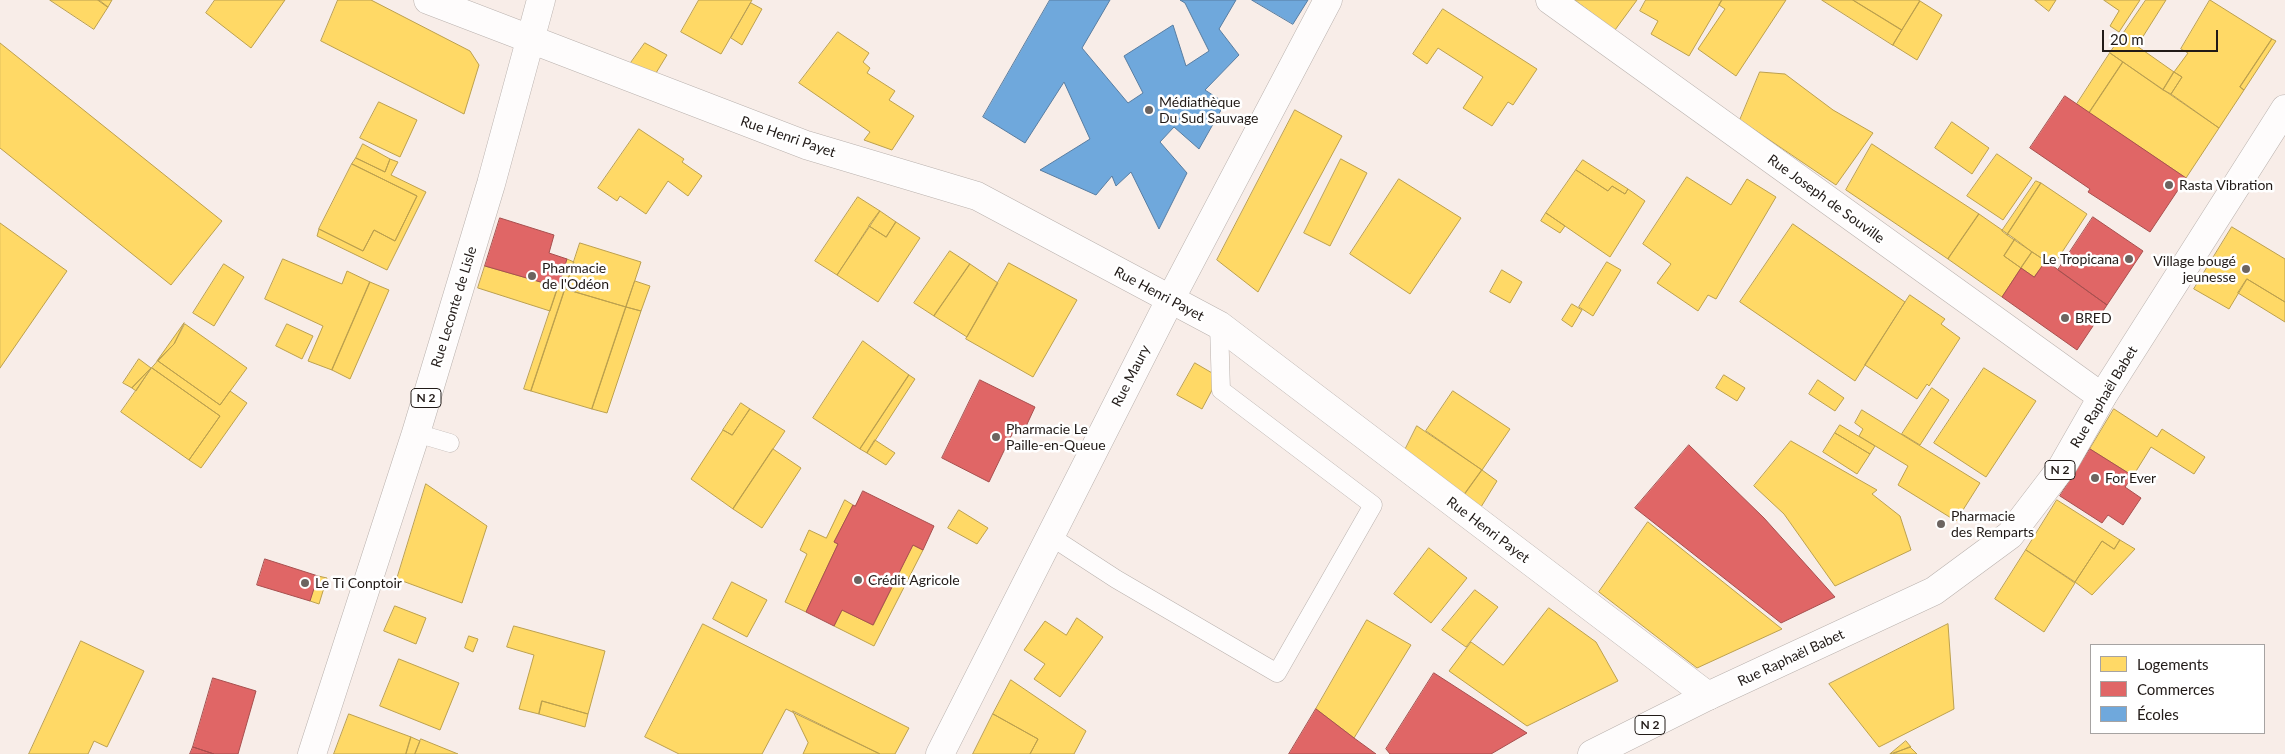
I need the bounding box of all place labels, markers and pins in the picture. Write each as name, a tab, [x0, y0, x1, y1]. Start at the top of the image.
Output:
place label: Médiathèque Du Sud Sauvage	[1159, 94, 1258, 126]
marker: Médiathèque Du Sud Sauvage	[1143, 104, 1155, 116]
place label: Rasta Vibration	[2179, 177, 2273, 193]
marker: Rasta Vibration	[2163, 179, 2175, 191]
place label: Le Tropicana	[2042, 251, 2119, 267]
marker: Le Tropicana	[2123, 253, 2135, 265]
place label: Village bougé jeunesse	[2153, 253, 2236, 286]
place label: Pharmacie de l'Odéon	[542, 260, 609, 292]
marker: Village bougé jeunesse	[2240, 263, 2252, 275]
marker: Pharmacie de l'Odéon	[526, 270, 538, 282]
place label: BRED	[2075, 310, 2112, 326]
marker: BRED	[2059, 312, 2071, 324]
place label: Pharmacie Le Paille-en-Queue	[1006, 421, 1106, 454]
marker: Pharmacie Le Paille-en-Queue	[990, 431, 1002, 443]
place label: For Ever	[2105, 470, 2156, 486]
marker: For Ever	[2089, 472, 2101, 484]
place label: Pharmacie des Remparts	[1951, 508, 2034, 540]
marker: Pharmacie des Remparts	[1935, 518, 1947, 530]
place label: Crédit Agricole	[868, 572, 960, 588]
marker: Crédit Agricole	[852, 574, 864, 586]
place label: Le Ti Conptoir	[315, 575, 402, 591]
marker: Le Ti Conptoir	[299, 577, 311, 589]

